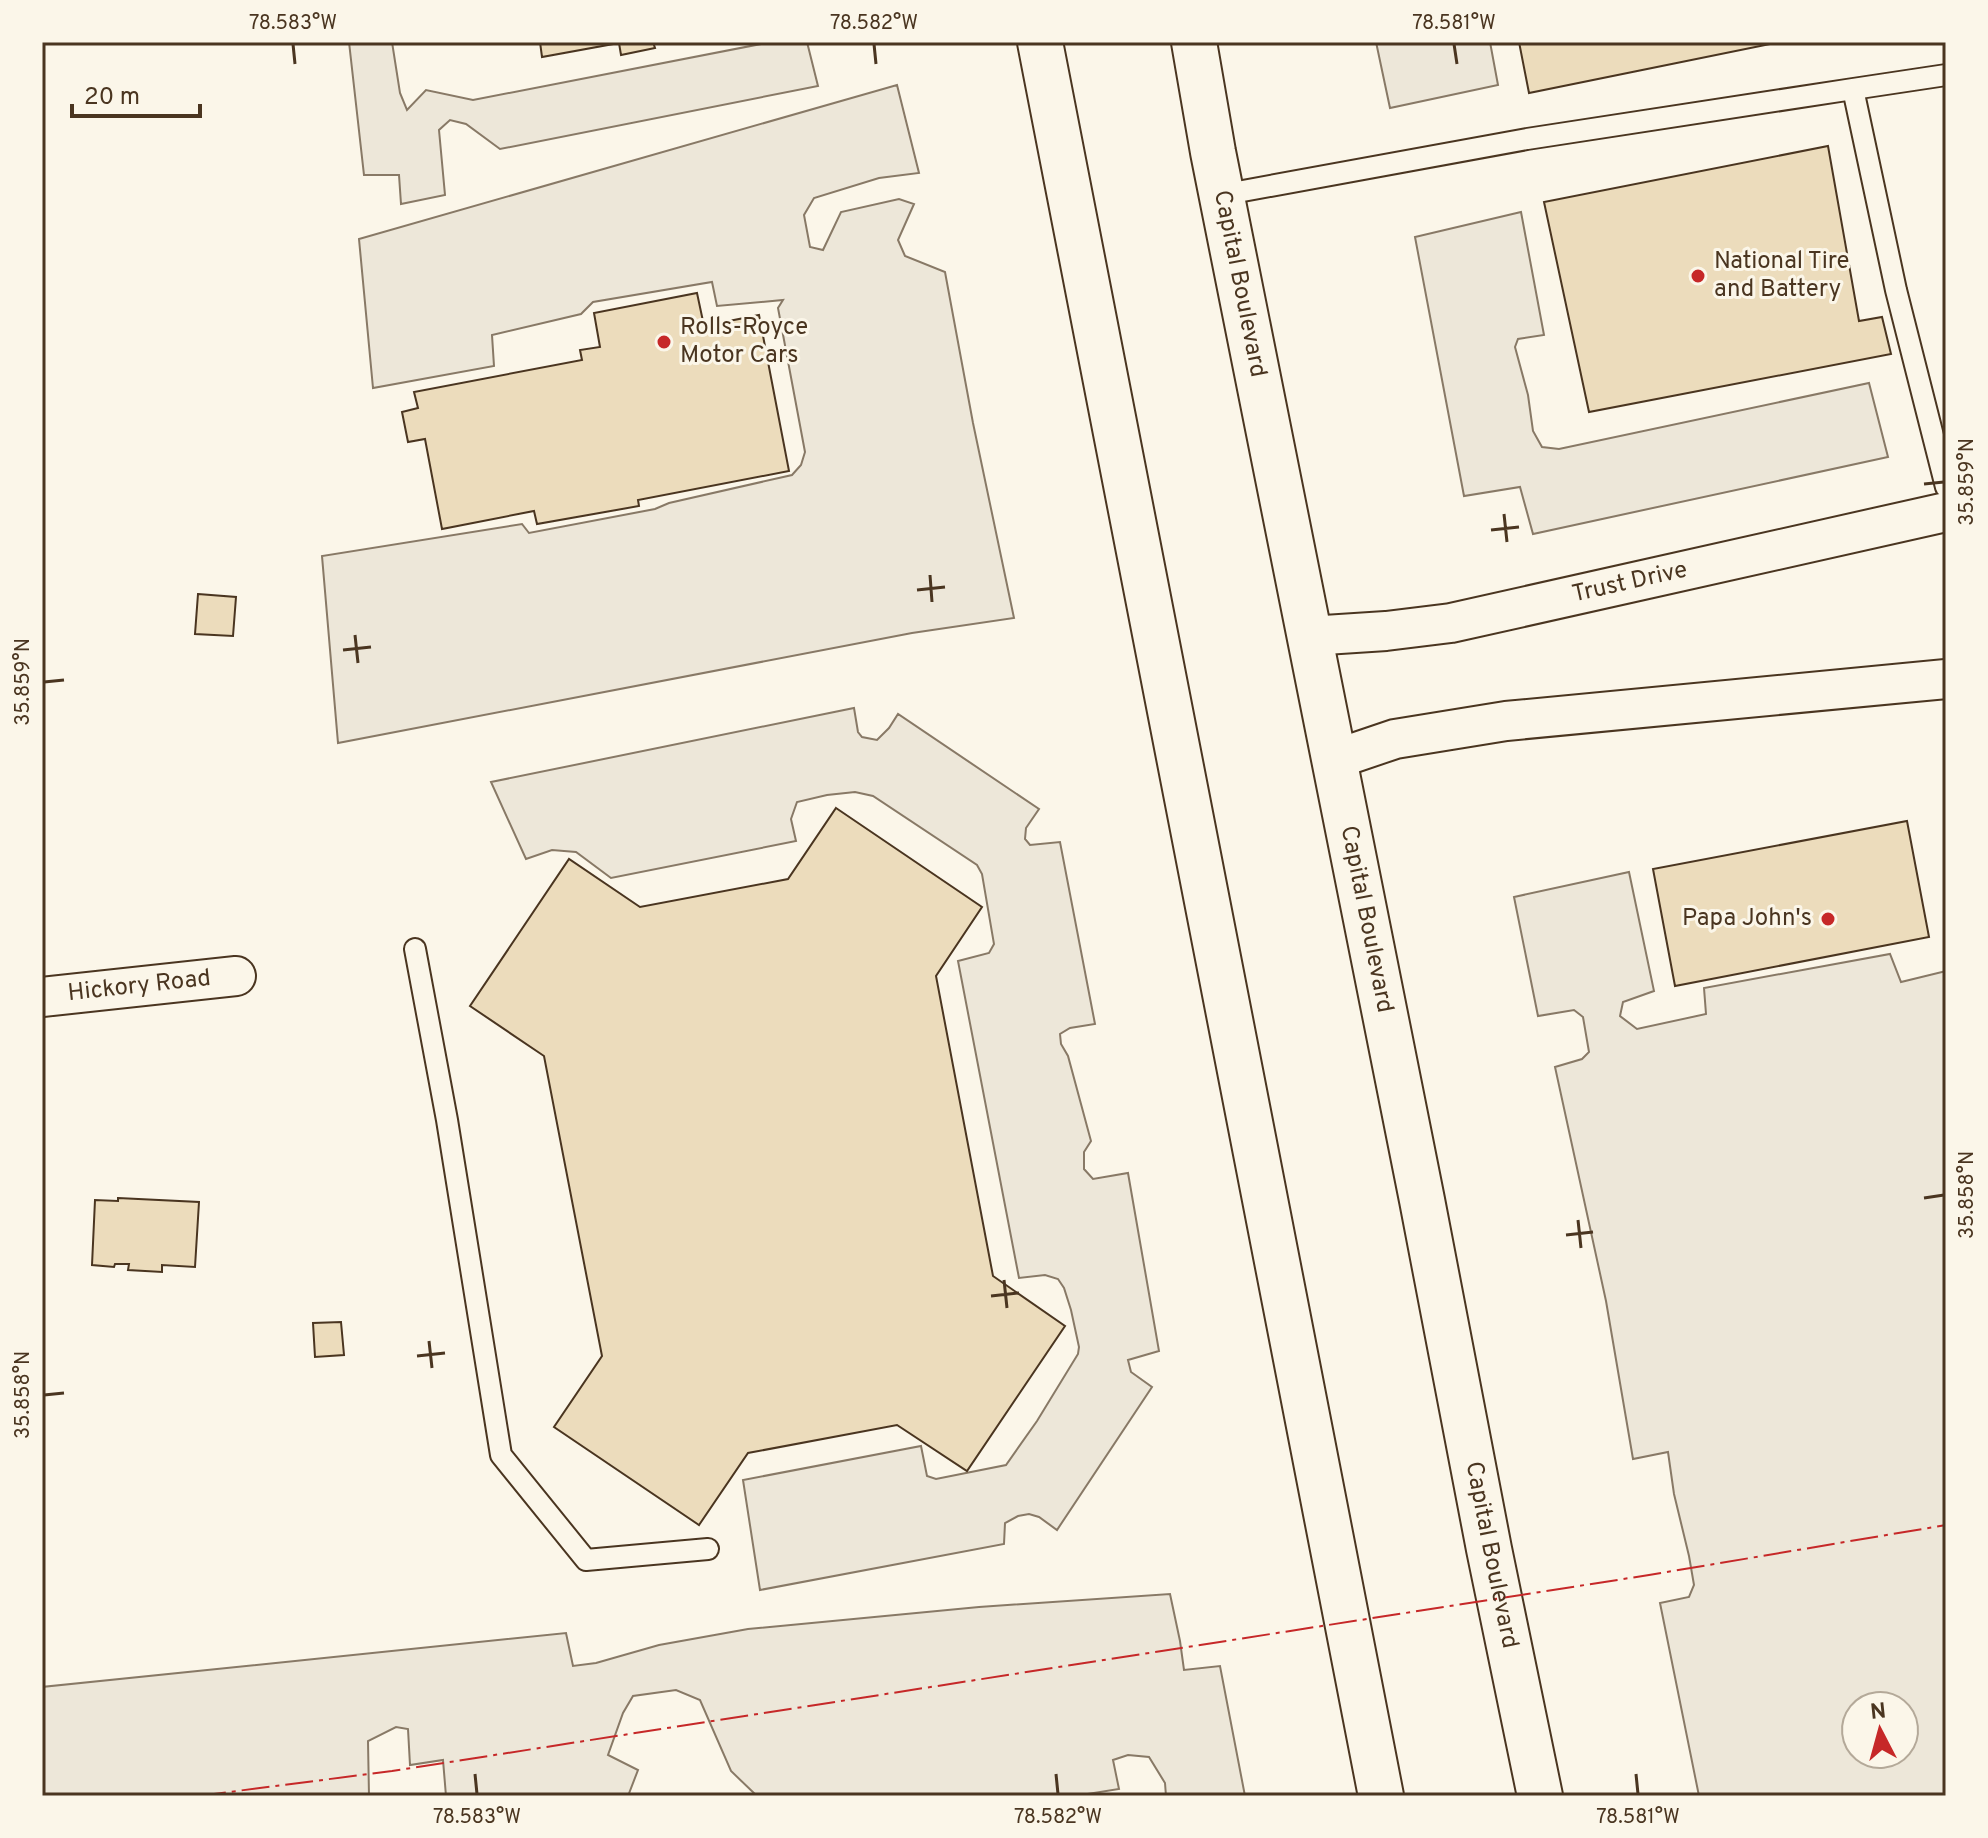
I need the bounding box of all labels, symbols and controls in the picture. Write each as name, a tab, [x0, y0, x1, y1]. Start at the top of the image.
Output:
text: 78.583°W	[249, 11, 337, 37]
text: 78.582°W	[830, 11, 918, 37]
text: 78.581°W	[1412, 11, 1496, 37]
scale bar	[72, 68, 200, 118]
text: 20 m	[84, 83, 140, 113]
street label: Capital Boulevard	[1206, 188, 1273, 380]
place label: National Tire and Battery	[1714, 247, 1849, 305]
marker: National Tire and Battery	[1689, 267, 1707, 285]
place label: Rolls-Royce Motor Cars	[680, 313, 808, 371]
marker: Rolls-Royce Motor Cars	[655, 333, 673, 351]
text: 35.859°N	[1955, 438, 1981, 526]
street label: Trust Drive	[1569, 555, 1690, 610]
text: 35.859°N	[11, 638, 37, 726]
street label: Capital Boulevard	[1333, 823, 1399, 1015]
place label: Papa John's	[1682, 904, 1812, 934]
marker: Papa John's	[1819, 910, 1837, 928]
street label: Hickory Road	[66, 964, 213, 1009]
text: 35.858°N	[1955, 1151, 1981, 1239]
text: 35.858°N	[11, 1351, 37, 1439]
street label: Capital Boulevard	[1458, 1459, 1524, 1651]
north arrow	[1840, 1690, 1920, 1770]
text: N	[1869, 1698, 1887, 1727]
text: 78.583°W	[433, 1805, 521, 1831]
text: 78.582°W	[1014, 1805, 1102, 1831]
text: 78.581°W	[1596, 1805, 1680, 1831]

